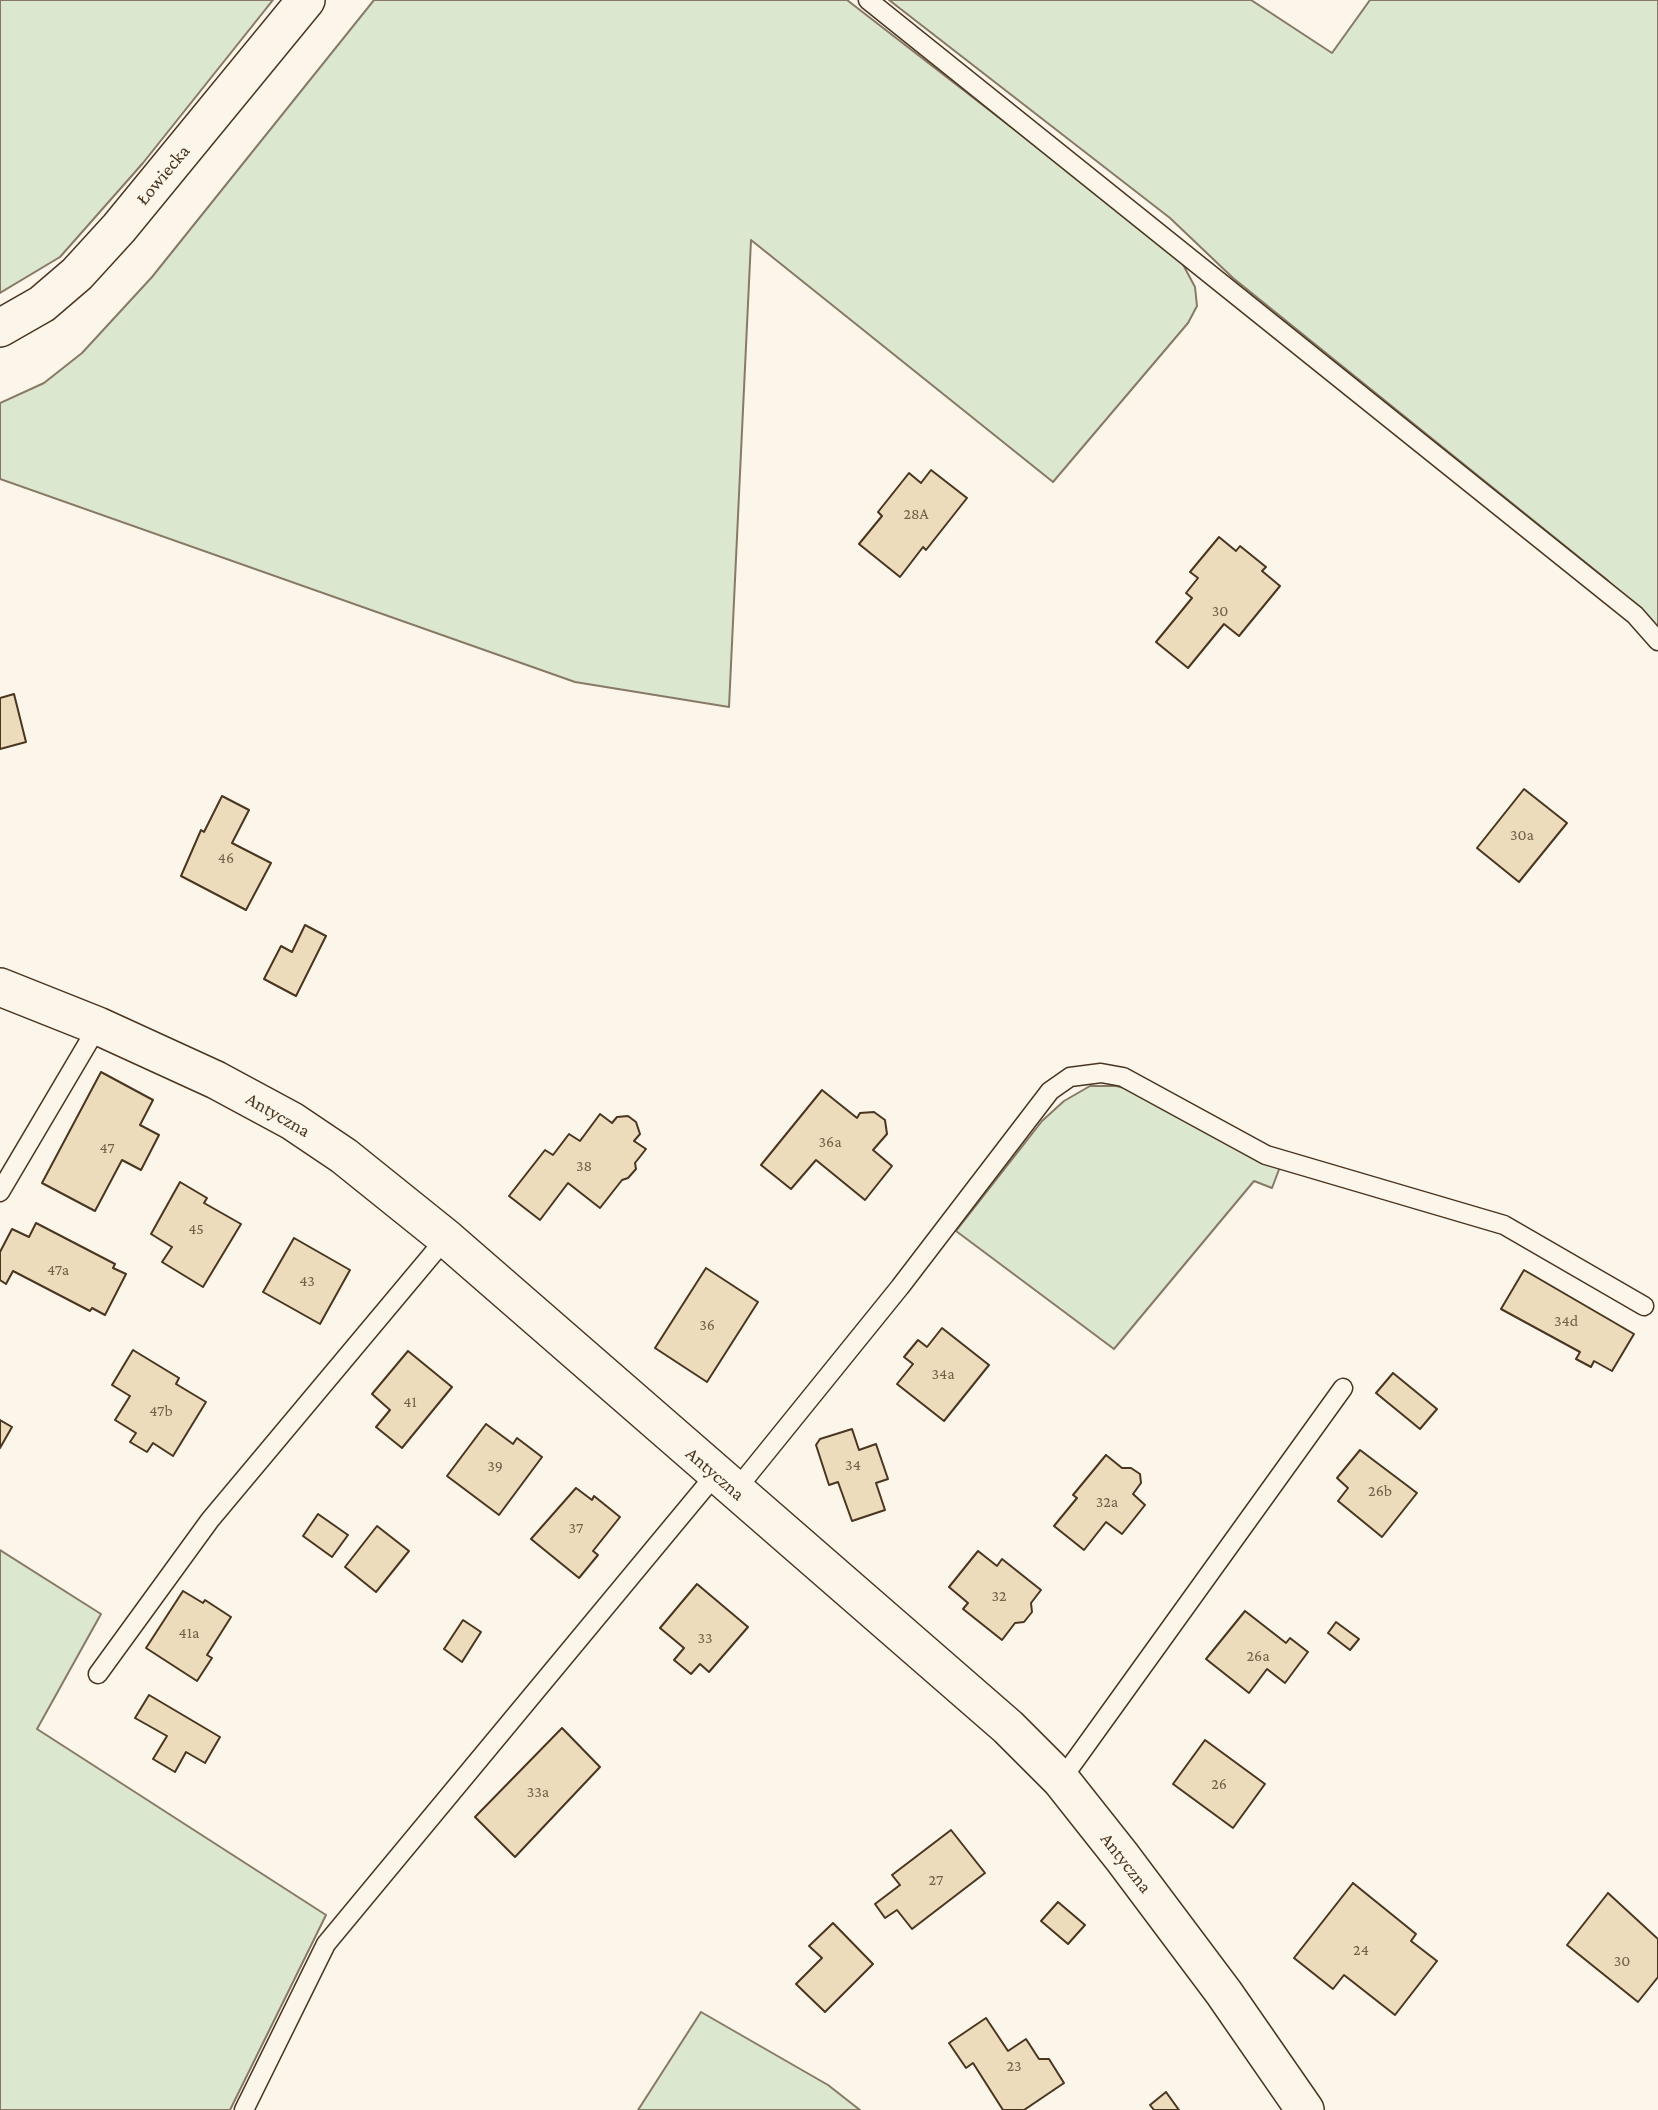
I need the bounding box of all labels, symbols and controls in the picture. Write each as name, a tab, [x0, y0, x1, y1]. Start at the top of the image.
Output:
street label: Łowiecka	[131, 140, 195, 210]
house number: 28A	[903, 504, 929, 524]
house number: 30	[1212, 601, 1228, 621]
house number: 30a	[1510, 825, 1534, 845]
house number: 46	[218, 848, 234, 868]
street label: Antyczna	[242, 1087, 314, 1143]
house number: 36a	[818, 1132, 842, 1152]
house number: 47	[99, 1138, 115, 1158]
house number: 38	[576, 1156, 592, 1176]
house number: 45	[188, 1219, 204, 1239]
house number: 47a	[47, 1260, 69, 1280]
house number: 43	[299, 1271, 315, 1291]
house number: 34d	[1554, 1311, 1578, 1331]
house number: 36	[699, 1315, 715, 1335]
house number: 34a	[931, 1364, 955, 1384]
house number: 41	[403, 1392, 417, 1412]
house number: 47b	[149, 1401, 173, 1421]
street label: Antyczna	[681, 1442, 749, 1506]
house number: 34	[845, 1455, 861, 1475]
house number: 39	[487, 1456, 503, 1476]
house number: 26b	[1368, 1481, 1392, 1501]
house number: 32a	[1096, 1492, 1118, 1512]
house number: 37	[569, 1518, 583, 1538]
house number: 32	[991, 1586, 1007, 1606]
house number: 41a	[179, 1623, 199, 1643]
house number: 33	[697, 1628, 713, 1648]
house number: 26a	[1246, 1646, 1270, 1666]
house number: 26	[1211, 1774, 1227, 1794]
house number: 33a	[527, 1782, 549, 1802]
street label: Antyczna	[1095, 1828, 1157, 1898]
house number: 27	[929, 1870, 943, 1890]
house number: 24	[1353, 1940, 1369, 1960]
house number: 30	[1614, 1951, 1630, 1971]
house number: 23	[1006, 2056, 1022, 2076]

